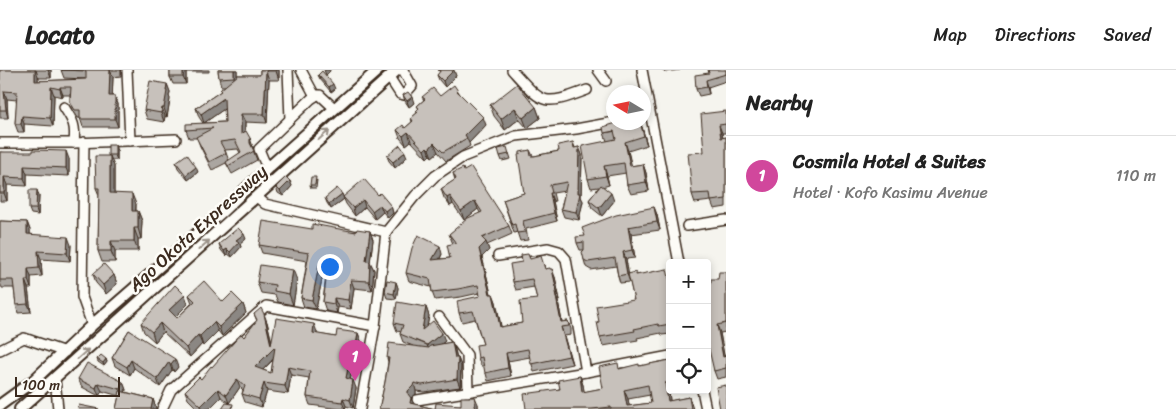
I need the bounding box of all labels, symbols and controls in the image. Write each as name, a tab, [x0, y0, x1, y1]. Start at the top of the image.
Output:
text: Locato	[25, 14, 95, 56]
text: Map	[934, 19, 967, 51]
text: Directions	[995, 19, 1076, 51]
text: Saved	[1104, 19, 1151, 51]
text: Nearby	[746, 84, 812, 122]
north arrow	[606, 85, 651, 130]
one-way arrow	[317, 130, 330, 141]
text: Cosmila Hotel & Suites	[793, 145, 986, 178]
street label: Ago Okota Expressway	[120, 156, 276, 300]
text: 1	[759, 161, 765, 190]
text: 110 m	[1116, 161, 1156, 190]
text: Hotel · Kofo Kasimu Avenue	[793, 178, 988, 207]
one-way arrow	[197, 239, 210, 251]
your location	[317, 254, 343, 280]
map controls	[666, 259, 711, 394]
button: +	[666, 259, 711, 304]
button: −	[666, 304, 711, 349]
pin: 1	[339, 340, 371, 381]
one-way arrow	[77, 348, 90, 359]
button: locate	[666, 349, 711, 394]
text: 100 m	[22, 373, 60, 398]
scale bar	[15, 374, 120, 397]

